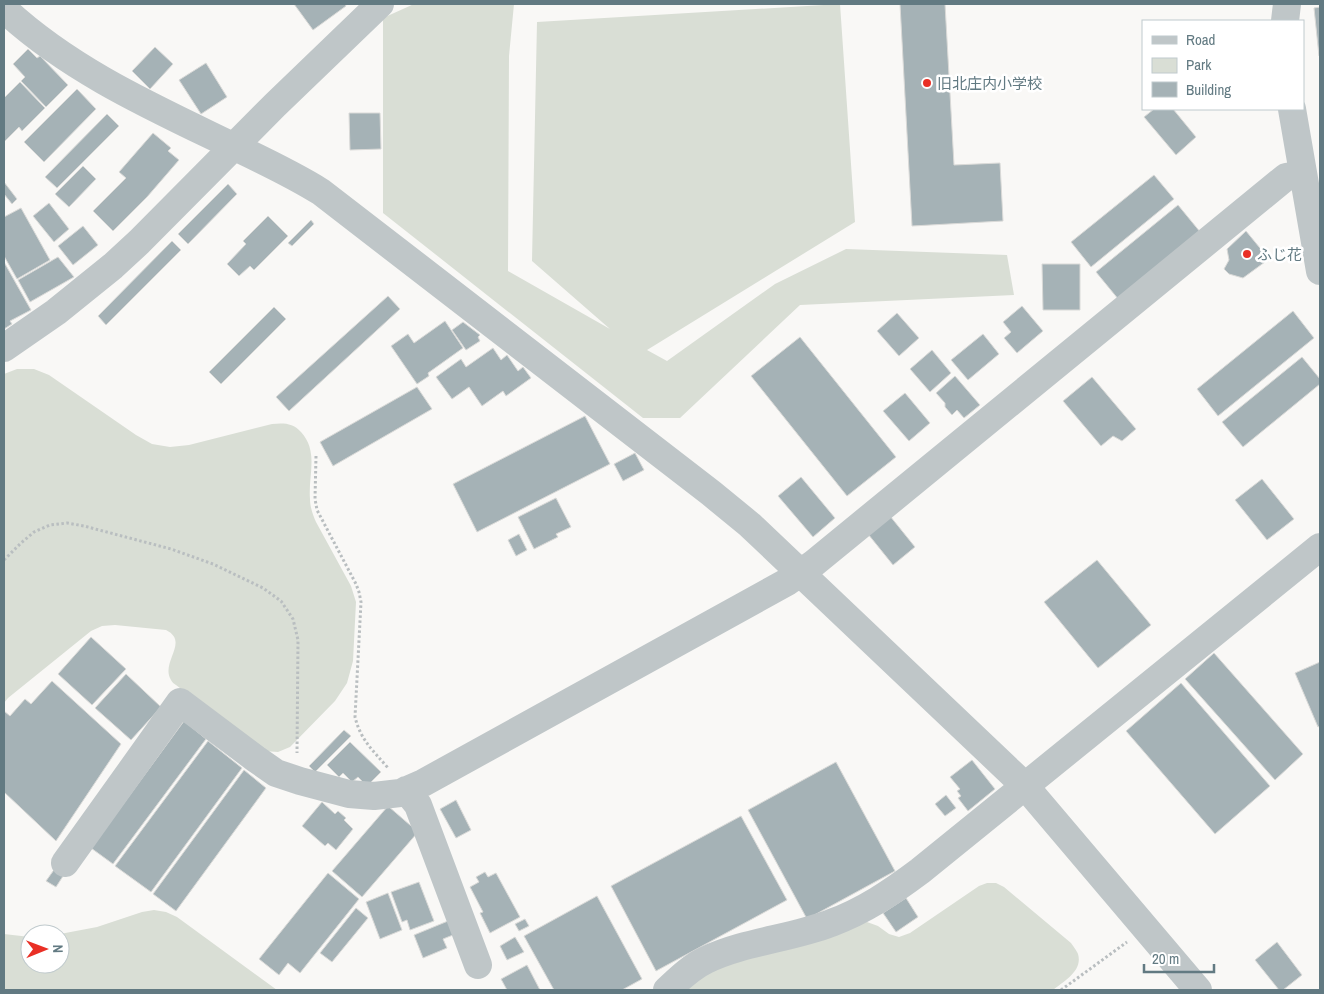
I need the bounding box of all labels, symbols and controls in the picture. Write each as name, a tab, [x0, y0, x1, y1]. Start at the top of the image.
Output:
legend	[1142, 20, 1304, 110]
text: Road	[1186, 29, 1215, 50]
text: Park	[1186, 54, 1212, 75]
place label: 旧北庄内小学校	[937, 73, 1042, 94]
marker: 旧北庄内小学校	[921, 77, 933, 89]
text: Building	[1186, 79, 1231, 100]
place label: ふじ花	[1257, 244, 1302, 265]
marker: ふじ花	[1241, 248, 1253, 260]
north arrow	[20, 924, 70, 974]
scale bar	[1144, 942, 1214, 974]
text: N	[49, 944, 67, 953]
text: 20 m	[1152, 948, 1179, 969]

